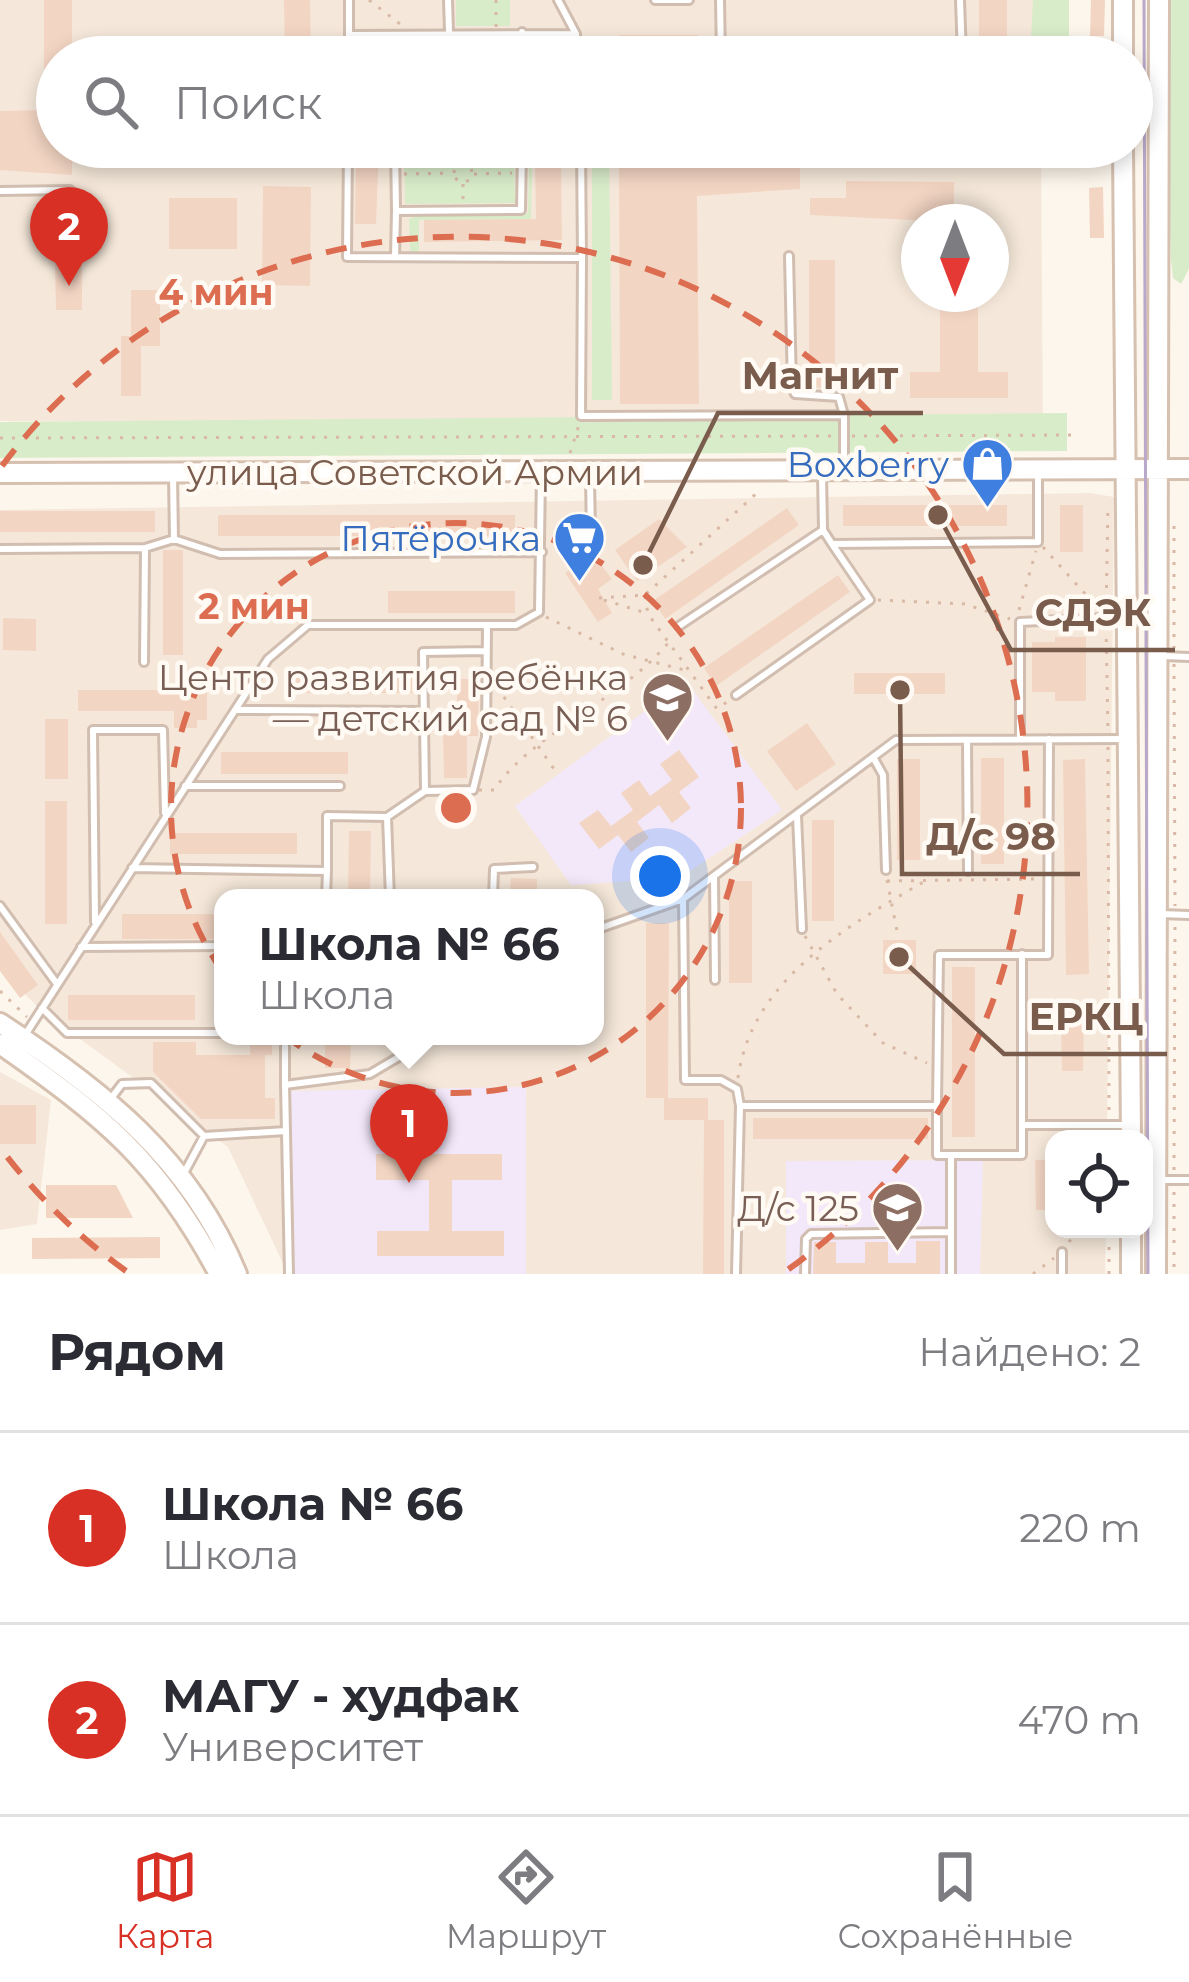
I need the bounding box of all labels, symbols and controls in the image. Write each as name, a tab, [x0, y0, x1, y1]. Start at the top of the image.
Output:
search box	[36, 36, 1153, 168]
icon: search	[78, 69, 144, 135]
text: Поиск	[174, 75, 322, 130]
pin: 2	[30, 187, 108, 286]
north arrow	[901, 204, 1009, 312]
text: 4 мин	[159, 270, 273, 314]
callout: Магнит	[718, 338, 923, 413]
text: Магнит	[742, 351, 899, 399]
shop icon: Boxberry	[960, 436, 1016, 510]
place label: Boxberry	[787, 442, 949, 486]
street label: улица Советской Армии	[186, 450, 643, 494]
supermarket icon: Пятёрочка	[552, 510, 608, 584]
place label: Пятёрочка	[340, 516, 541, 560]
callout: СДЭК	[1011, 575, 1175, 650]
text: 2 мин	[198, 584, 310, 628]
text: СДЭК	[1035, 588, 1152, 636]
place label: Центр развития ребёнка — детский сад № 6	[158, 655, 628, 740]
school or university icon: Центр развития ребёнка — детский сад № 6	[639, 670, 695, 744]
centre of rings	[435, 787, 477, 829]
callout: Д/с 98	[902, 799, 1080, 874]
text: Д/с 98	[926, 812, 1056, 860]
your location	[630, 846, 690, 906]
popup	[214, 889, 604, 1045]
text: Школа № 66	[258, 916, 560, 971]
text: Школа	[258, 971, 395, 1019]
callout: ЕРКЦ	[1004, 979, 1167, 1054]
text: ЕРКЦ	[1029, 992, 1144, 1040]
pin: 1	[370, 1084, 448, 1183]
map controls	[1045, 1130, 1153, 1238]
button: locate	[1045, 1130, 1153, 1238]
school or university icon: Д/с 125	[870, 1180, 926, 1254]
place label: Д/с 125	[737, 1186, 859, 1230]
text: Рядом	[48, 1321, 226, 1383]
text: Найдено: 2	[918, 1328, 1141, 1376]
text: Школа № 66	[162, 1476, 463, 1531]
text: 1	[79, 1504, 95, 1552]
text: 220 m	[1019, 1504, 1141, 1552]
text: Школа	[162, 1531, 299, 1579]
text: МАГУ - худфак	[162, 1668, 519, 1723]
text: 2	[75, 1696, 99, 1744]
text: 470 m	[1018, 1696, 1141, 1744]
text: Университет	[162, 1723, 423, 1771]
tab: Карта	[116, 1844, 214, 1956]
tab: Маршрут	[446, 1844, 606, 1956]
tab: Сохранённые	[837, 1844, 1073, 1956]

